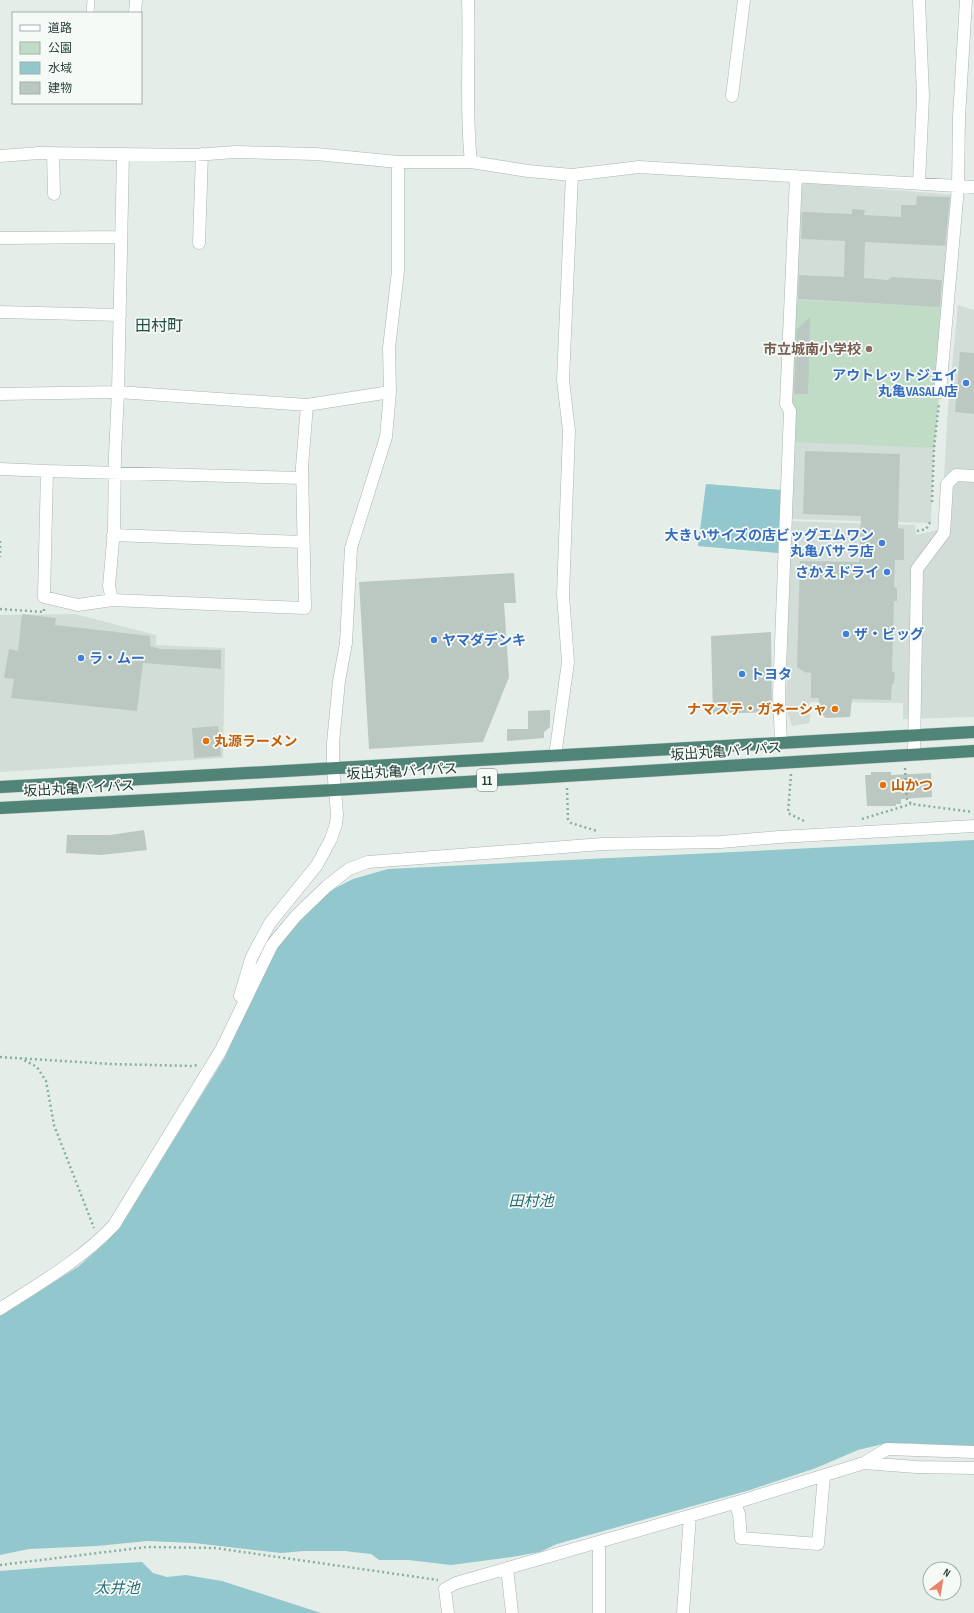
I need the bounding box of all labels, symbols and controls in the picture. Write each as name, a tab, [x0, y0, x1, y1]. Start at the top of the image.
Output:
legend	[12, 12, 142, 104]
text: 道路	[48, 21, 72, 36]
text: 公園	[48, 41, 72, 56]
text: 水域	[48, 61, 72, 76]
text: 建物	[48, 81, 72, 96]
district label: 田村町	[135, 317, 183, 336]
place label: 市立城南小学校	[763, 341, 861, 358]
marker: 市立城南小学校	[864, 344, 874, 354]
place label: アウトレットジェイ 丸亀VASALA店	[832, 367, 958, 400]
marker: アウトレットジェイ 丸亀VASALA店	[961, 378, 971, 388]
place label: 大きいサイズの店ビッグエムワン 丸亀バサラ店	[664, 527, 874, 560]
marker: 大きいサイズの店ビッグエムワン 丸亀バサラ店	[877, 538, 887, 548]
place label: さかえドライ	[795, 564, 879, 581]
marker: さかえドライ	[882, 567, 892, 577]
place label: ザ・ビッグ	[854, 626, 924, 643]
marker: ザ・ビッグ	[841, 629, 851, 639]
place label: ヤマダデンキ	[442, 632, 526, 649]
marker: ヤマダデンキ	[429, 635, 439, 645]
place label: ラ・ムー	[89, 650, 145, 667]
marker: ラ・ムー	[76, 653, 86, 663]
place label: トヨタ	[750, 666, 792, 683]
marker: トヨタ	[737, 669, 747, 679]
place label: ナマステ・ガネーシャ	[687, 701, 827, 718]
marker: ナマステ・ガネーシャ	[830, 704, 840, 714]
place label: 丸源ラーメン	[214, 733, 297, 750]
marker: 丸源ラーメン	[201, 736, 211, 746]
street label: 坂出丸亀バイパス	[670, 739, 782, 764]
street label: 坂出丸亀バイパス	[346, 760, 458, 783]
road number: 11	[477, 769, 497, 791]
street label: 坂出丸亀バイパス	[23, 777, 135, 800]
place label: 山かつ	[891, 777, 933, 794]
marker: 山かつ	[878, 780, 888, 790]
water label: 田村池	[508, 1192, 555, 1211]
north arrow	[922, 1561, 962, 1601]
text: N	[941, 1566, 953, 1580]
water label: 太井池	[94, 1579, 141, 1598]

